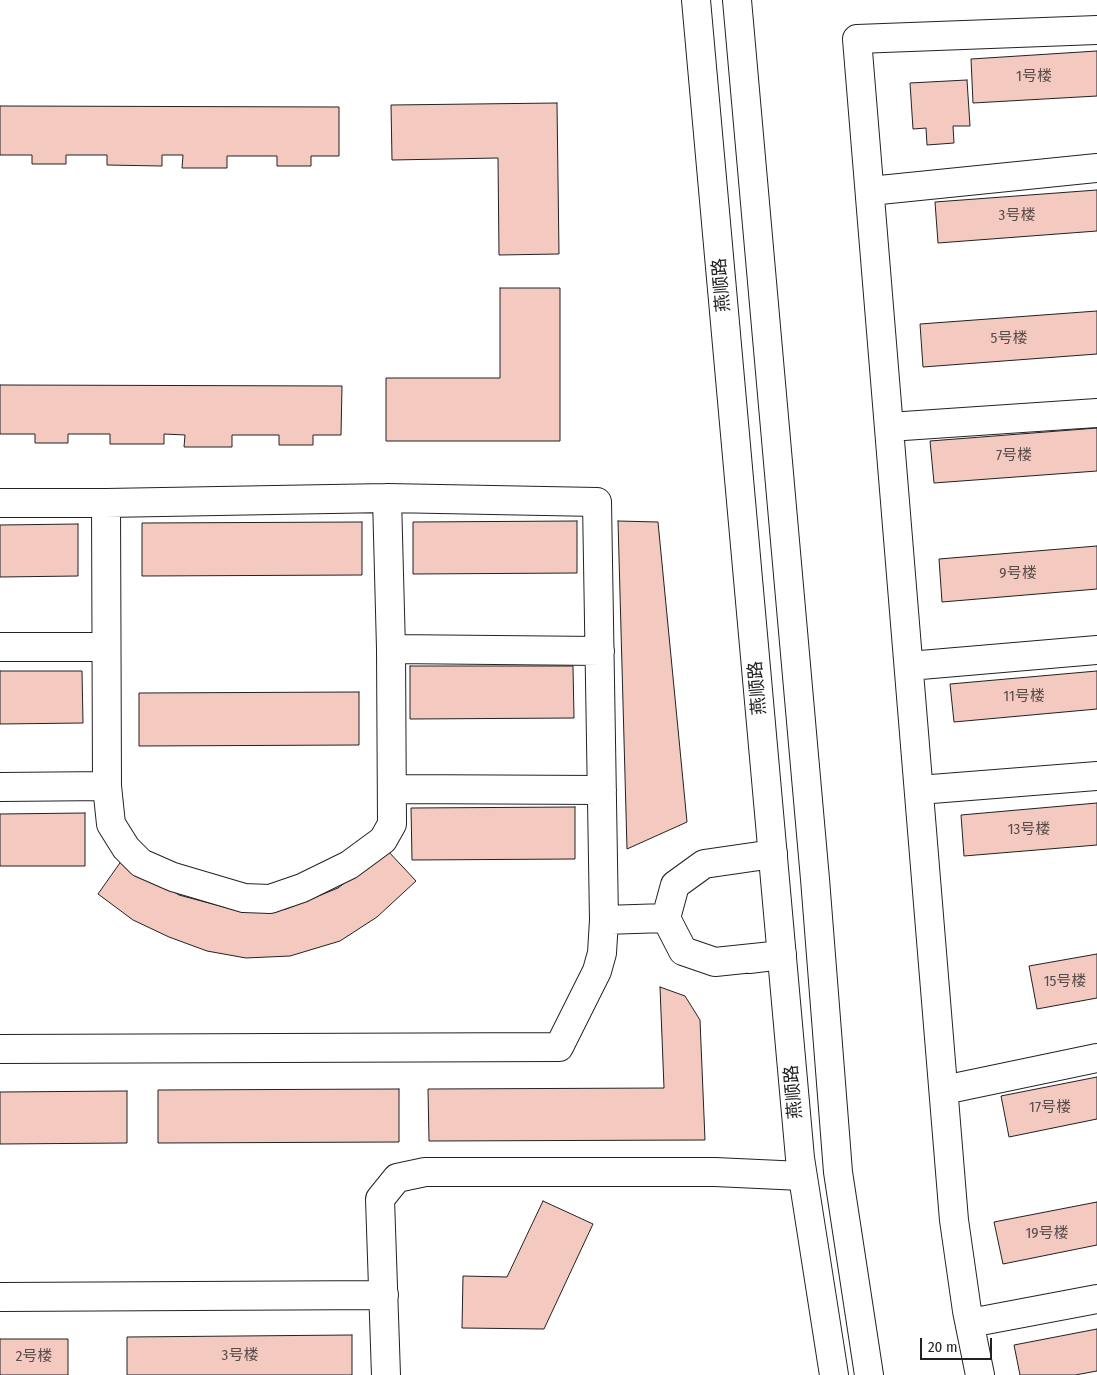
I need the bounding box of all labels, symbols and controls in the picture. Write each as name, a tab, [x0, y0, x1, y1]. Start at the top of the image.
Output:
house number: 1号楼	[1016, 68, 1052, 86]
house number: 3号楼	[999, 207, 1035, 225]
street label: 燕顺路	[709, 257, 735, 313]
house number: 5号楼	[991, 330, 1027, 348]
house number: 7号楼	[996, 447, 1032, 465]
house number: 9号楼	[999, 565, 1037, 583]
street label: 燕顺路	[745, 660, 771, 716]
house number: 11号楼	[1003, 688, 1045, 706]
house number: 13号楼	[1008, 821, 1050, 839]
house number: 15号楼	[1044, 973, 1086, 991]
street label: 燕顺路	[781, 1064, 807, 1120]
house number: 17号楼	[1029, 1099, 1071, 1117]
house number: 19号楼	[1025, 1225, 1069, 1243]
scale bar	[922, 1328, 994, 1360]
text: 20 m	[928, 1338, 958, 1356]
house number: 3号楼	[222, 1347, 258, 1365]
house number: 2号楼	[16, 1348, 52, 1366]

